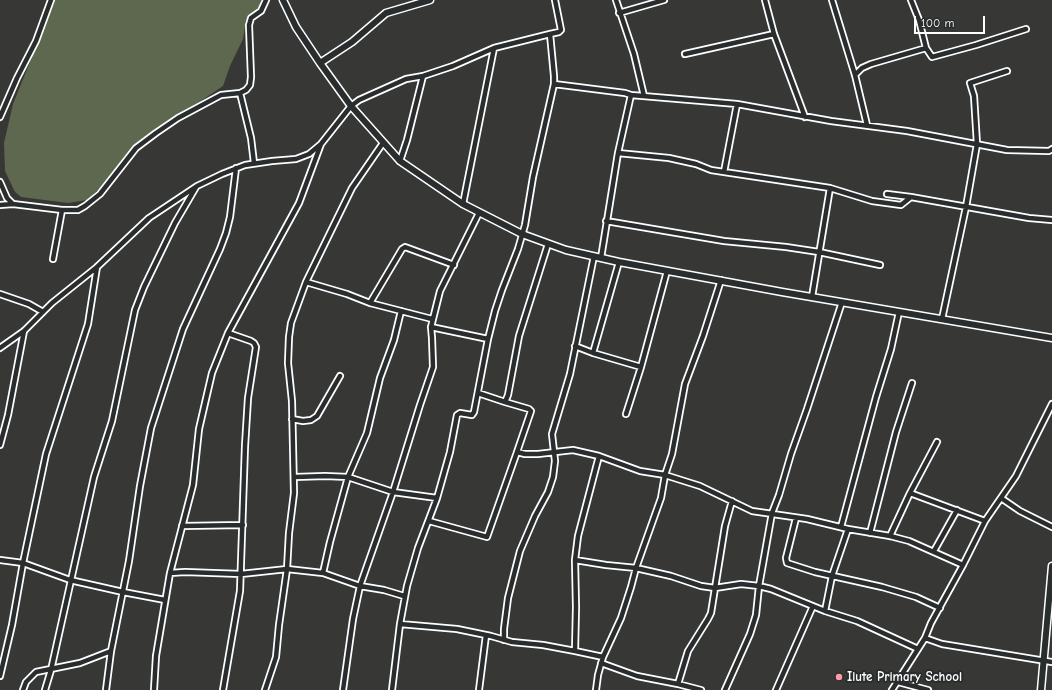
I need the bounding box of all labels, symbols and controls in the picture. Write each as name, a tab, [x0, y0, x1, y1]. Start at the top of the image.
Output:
scale bar	[916, 8, 987, 34]
text: 100 m	[921, 16, 954, 30]
place label: Ilute Primary School	[847, 669, 962, 685]
marker: Ilute Primary School	[834, 672, 844, 682]

